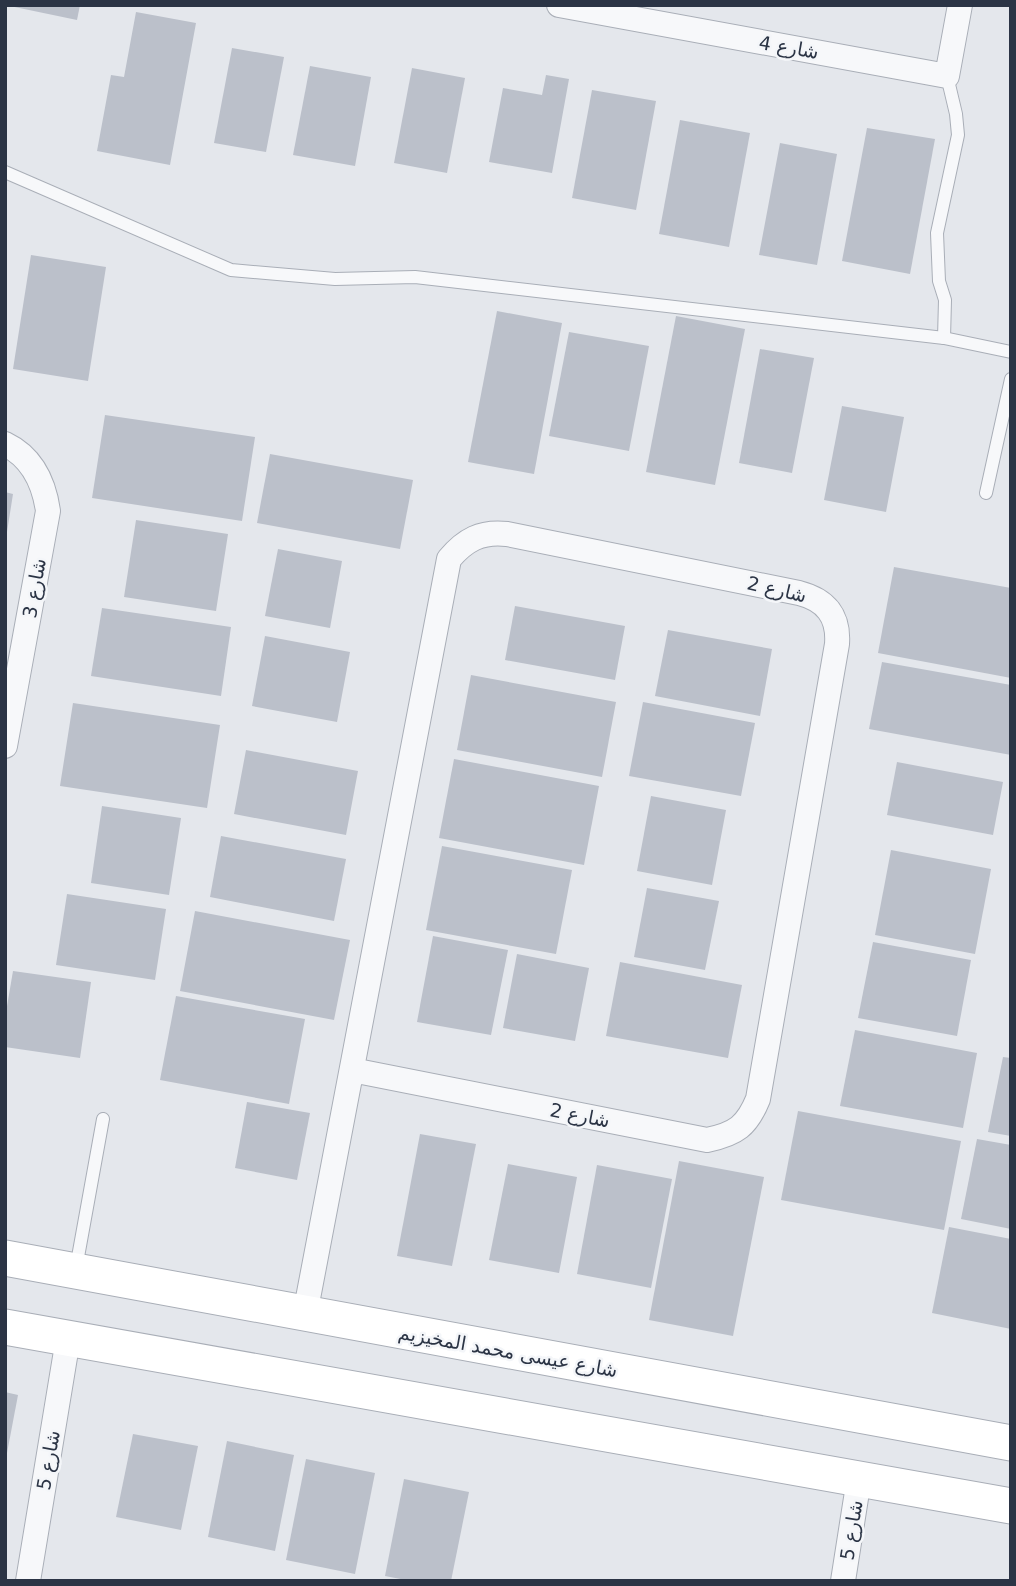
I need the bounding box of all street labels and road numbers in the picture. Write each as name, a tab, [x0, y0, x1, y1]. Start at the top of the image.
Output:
street label: شارع 4	[757, 31, 821, 64]
street label: شارع 3	[18, 556, 51, 620]
street label: شارع 2	[745, 571, 809, 607]
street label: شارع 2	[548, 1098, 612, 1133]
street label: شارع عيسى محمد المخيزيم	[397, 1321, 619, 1382]
street label: شارع 5	[32, 1428, 65, 1492]
street label: شارع 5	[835, 1498, 868, 1562]

